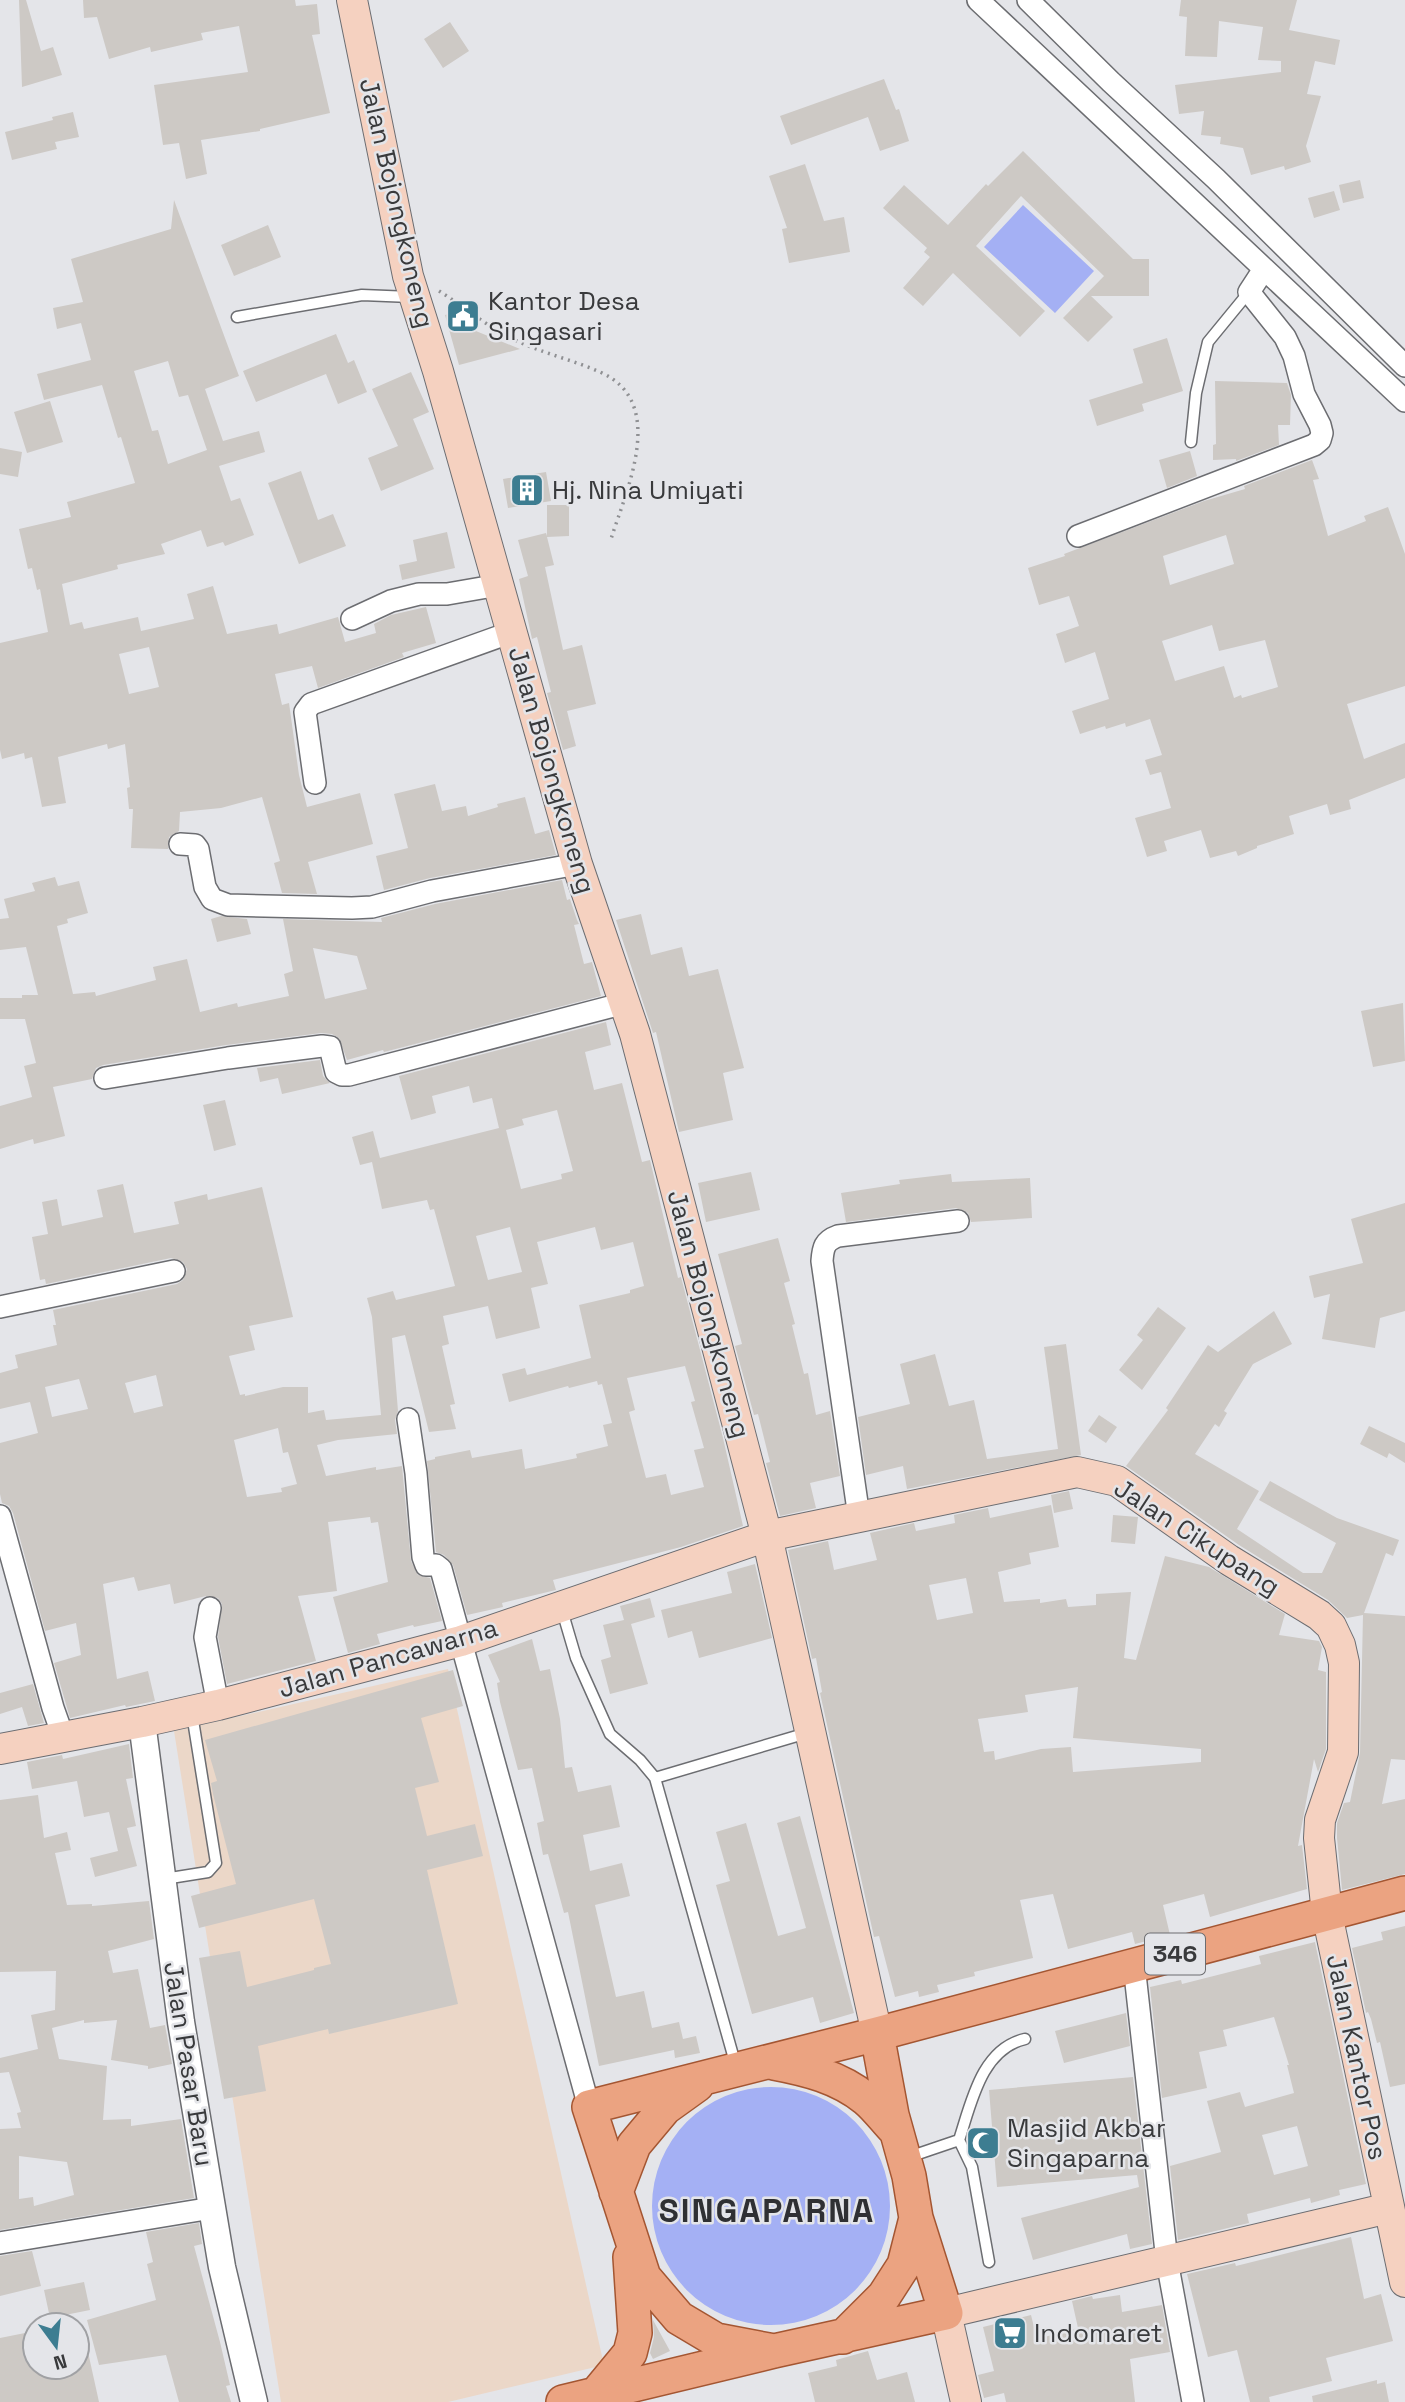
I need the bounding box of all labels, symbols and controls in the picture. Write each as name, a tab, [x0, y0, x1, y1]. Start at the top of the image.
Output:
street label: Jalan Bojongkoneng	[352, 75, 442, 331]
place label: Kantor Desa Singasari	[488, 284, 640, 348]
public building icon: Kantor Desa Singasari	[444, 297, 482, 335]
building icon: Hj. Nina Umiyati	[508, 471, 546, 509]
place label: Hj. Nina Umiyati	[552, 473, 744, 507]
street label: Jalan Bojongkoneng	[500, 643, 604, 897]
street label: Jalan Bojongkoneng	[660, 1186, 758, 1442]
street label: Jalan Cikupang	[1108, 1471, 1286, 1603]
street label: Jalan Pancawarna	[275, 1610, 502, 1706]
road number: 346	[1145, 1934, 1205, 1975]
street label: Jalan Kantor Pos	[1319, 1951, 1395, 2163]
street label: Jalan Pasar Baru	[156, 1959, 222, 2169]
place label: Masjid Akbar Singaparna	[1007, 2111, 1166, 2175]
mosque icon: Masjid Akbar Singaparna	[964, 2124, 1002, 2162]
district label: SINGAPARNA	[659, 2190, 875, 2232]
north arrow	[21, 2311, 91, 2381]
supermarket icon: Indomaret	[991, 2314, 1029, 2352]
place label: Indomaret	[1034, 2316, 1163, 2350]
text: N	[51, 2348, 70, 2376]

